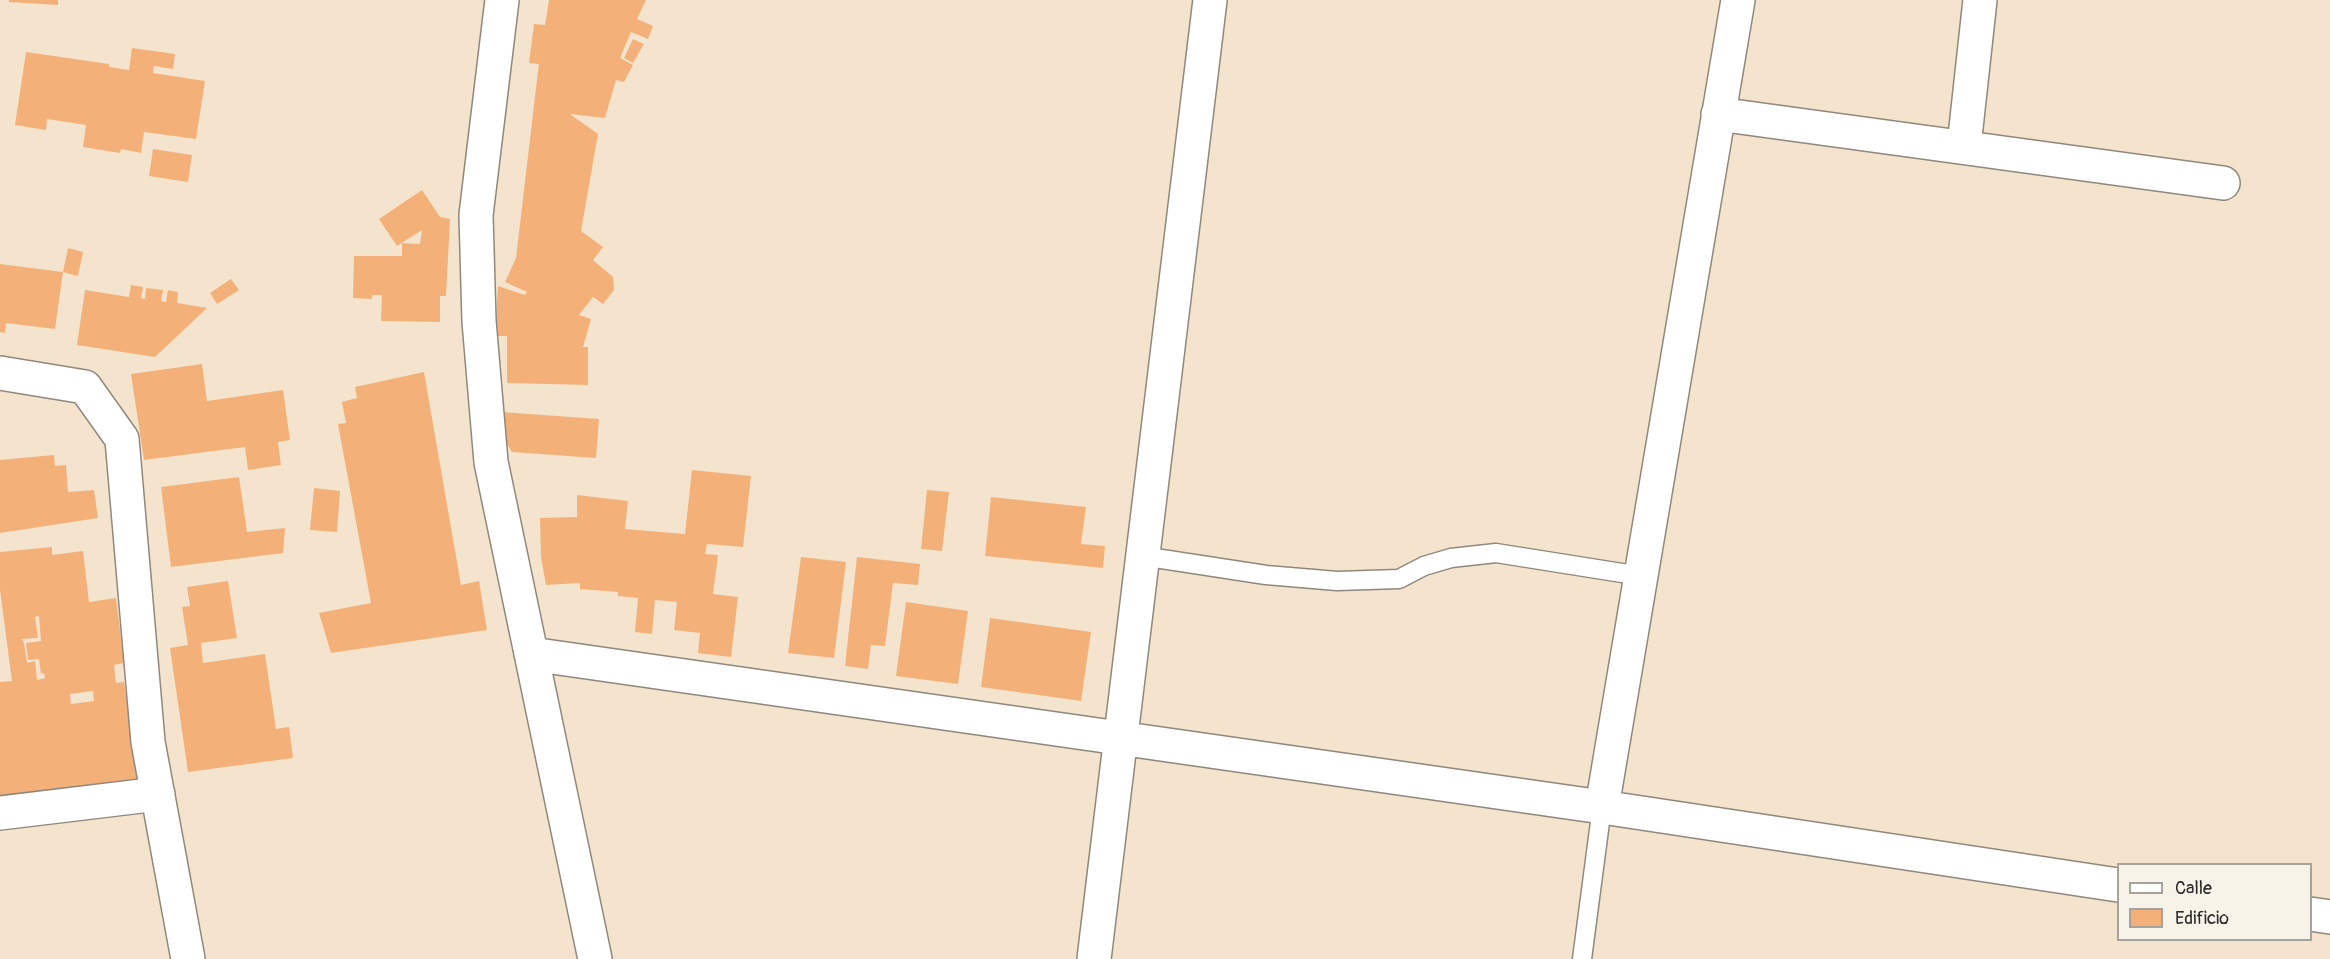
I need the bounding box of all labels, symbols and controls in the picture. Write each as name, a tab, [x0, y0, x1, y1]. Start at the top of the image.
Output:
legend	[2117, 863, 2312, 941]
text: Calle	[2175, 877, 2212, 900]
text: Edificio	[2175, 907, 2229, 930]

